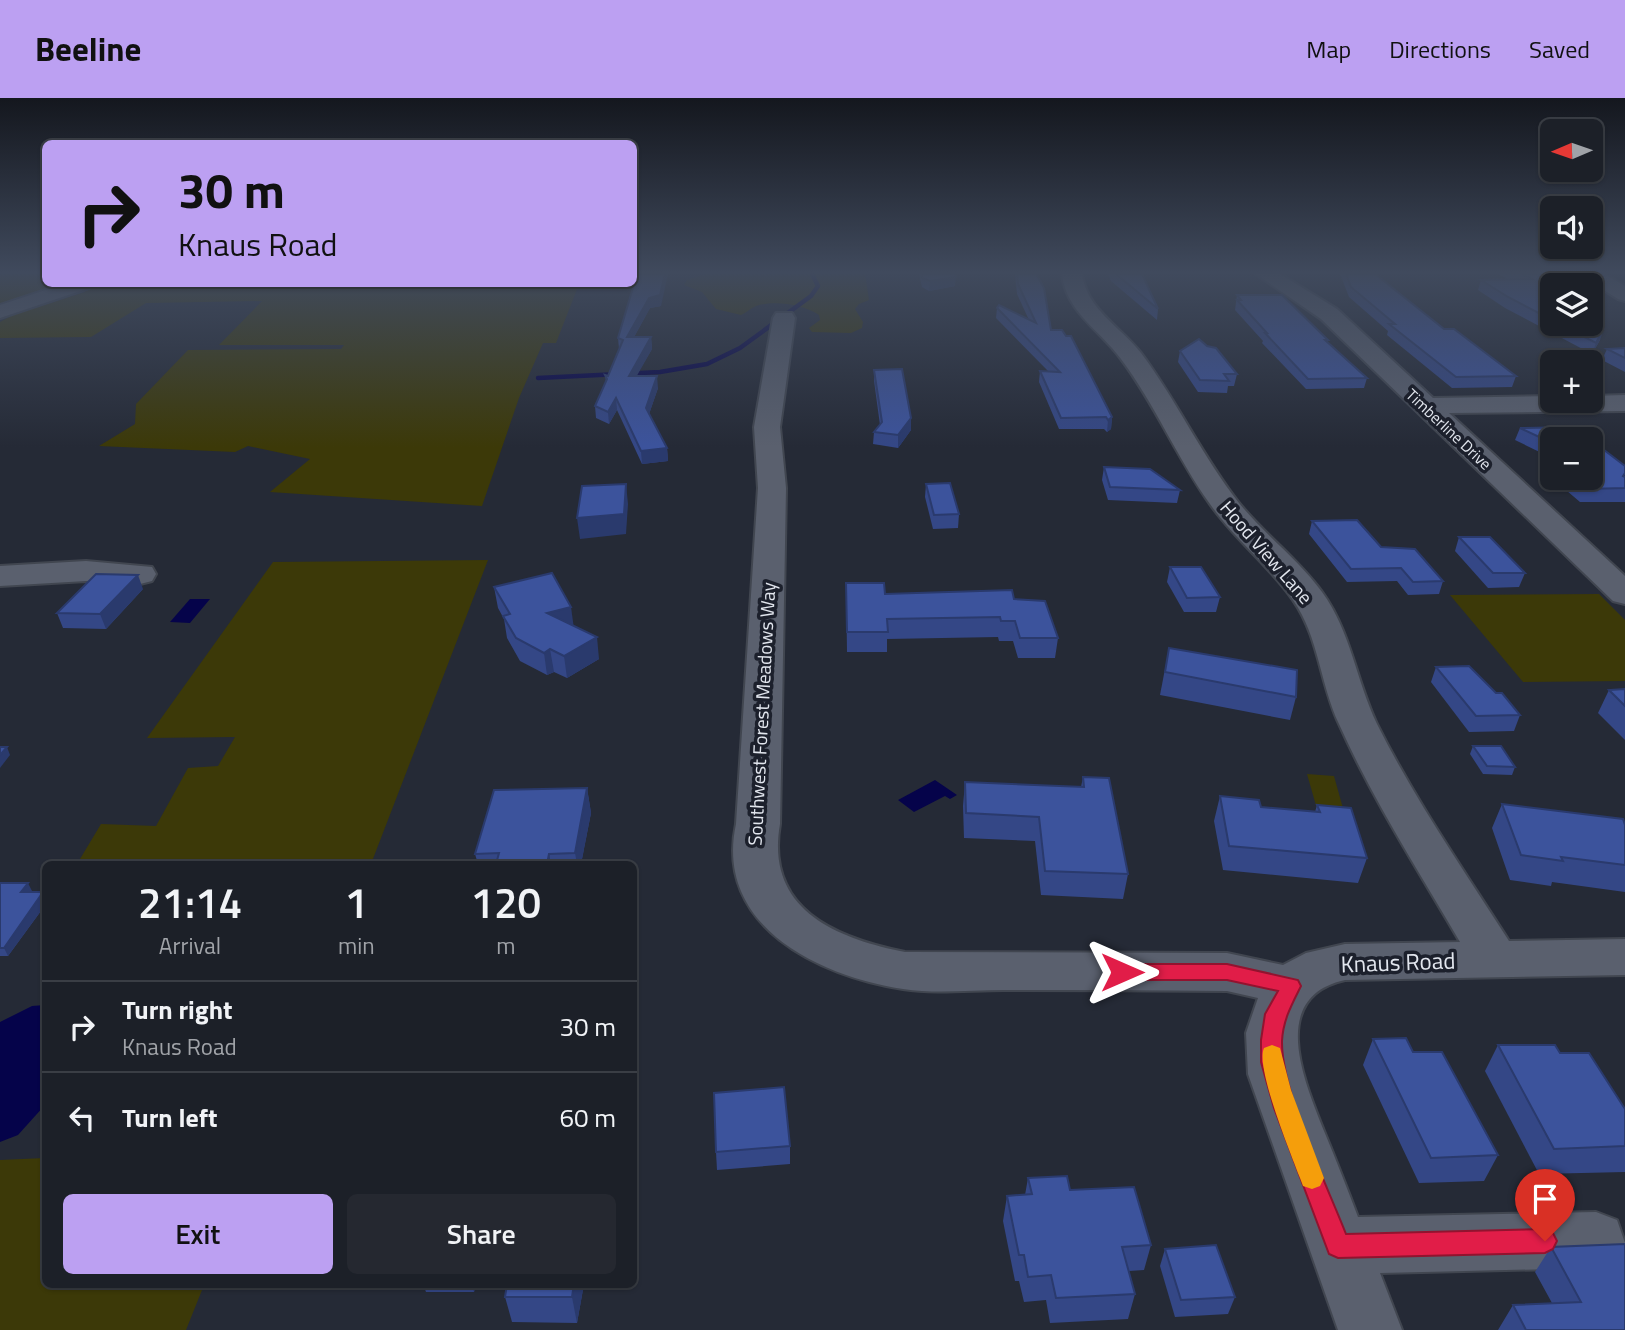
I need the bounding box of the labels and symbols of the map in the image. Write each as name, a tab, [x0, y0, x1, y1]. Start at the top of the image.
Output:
north arrow	[1540, 119, 1603, 182]
street label: Timberline Drive	[1401, 383, 1497, 475]
street label: Hood View Lane	[1214, 494, 1320, 610]
street label: Southwest Forest Meadows Way	[740, 582, 782, 846]
position arrow	[1085, 935, 1159, 1009]
street label: Knaus Road	[1340, 943, 1456, 981]
pin	[1515, 1169, 1575, 1241]

